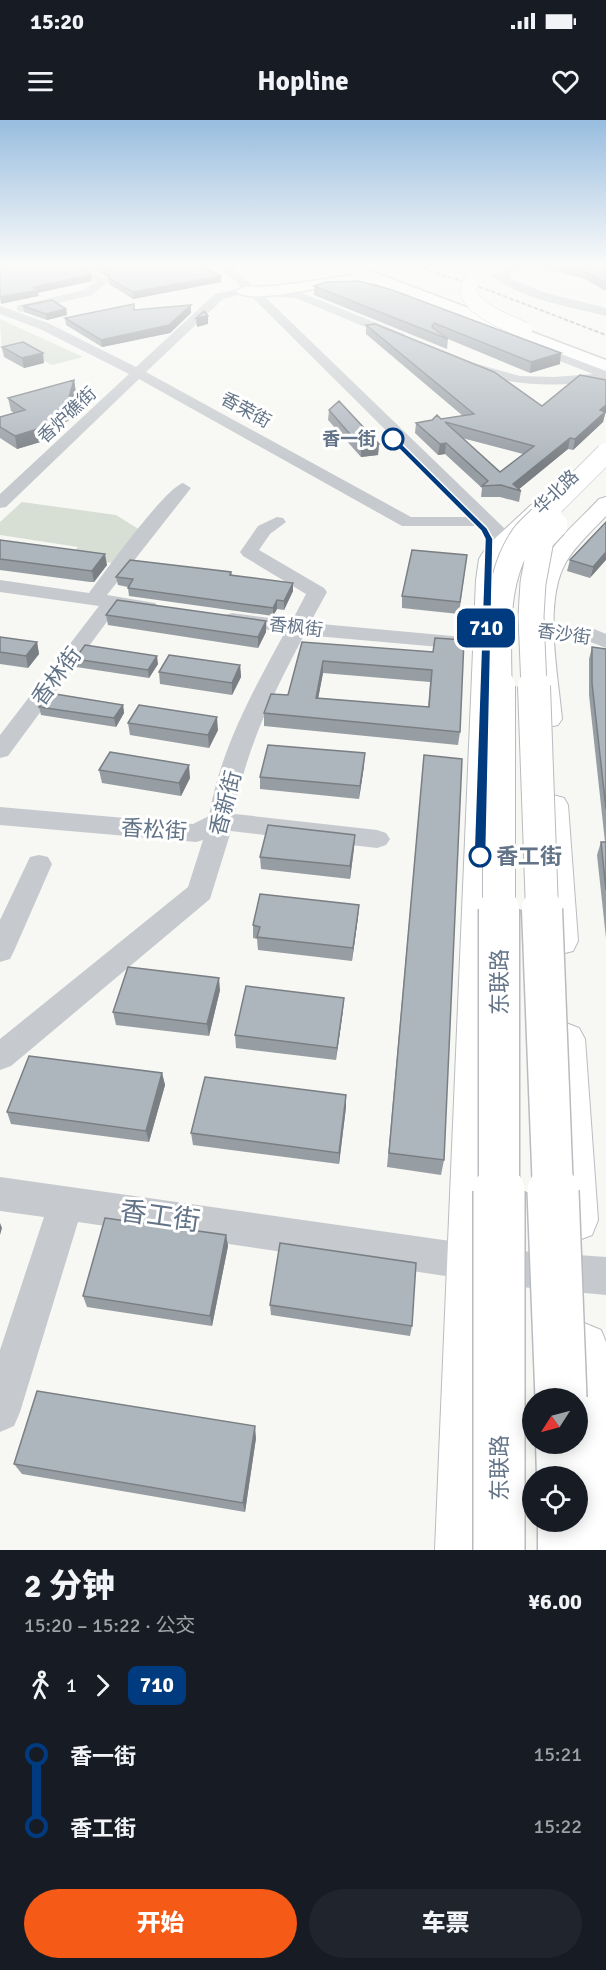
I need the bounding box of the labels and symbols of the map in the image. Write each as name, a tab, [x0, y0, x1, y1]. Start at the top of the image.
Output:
street label: 香炉礁街	[33, 382, 101, 448]
street label: 香荣街	[217, 387, 275, 433]
place label: 香一街	[322, 428, 376, 450]
marker: 香一街	[382, 428, 404, 450]
street label: 华北路	[529, 465, 583, 519]
line badge: 710	[452, 608, 520, 648]
street label: 香枫街	[268, 613, 324, 641]
street label: 香沙街	[536, 619, 592, 649]
street label: 香林街	[26, 642, 87, 711]
street label: 香新街	[204, 768, 247, 839]
street label: 香松街	[120, 814, 188, 845]
place label: 香工街	[496, 843, 562, 870]
marker: 香工街	[469, 845, 491, 867]
street label: 东联路	[486, 949, 513, 1015]
street label: 香工街	[118, 1195, 202, 1238]
north arrow	[522, 1388, 588, 1454]
street label: 东联路	[486, 1435, 513, 1501]

